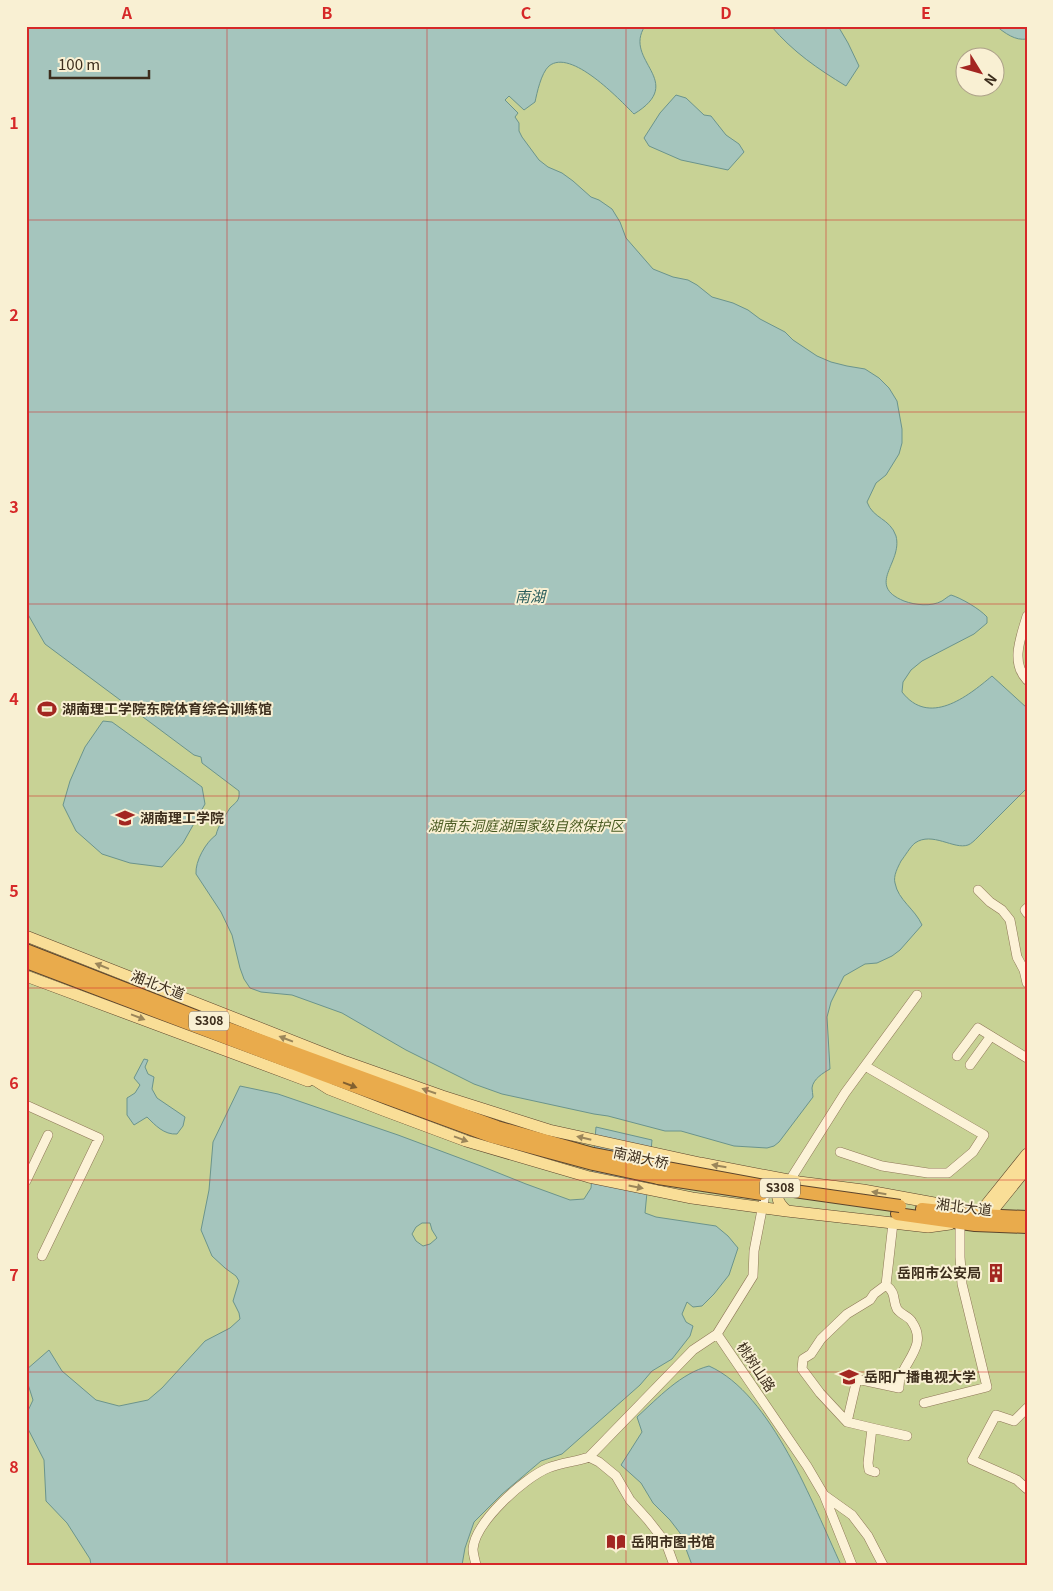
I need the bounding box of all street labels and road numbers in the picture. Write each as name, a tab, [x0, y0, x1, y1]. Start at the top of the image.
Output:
street label: 湘北大道	[129, 965, 188, 1003]
road number: S308	[189, 1011, 229, 1030]
street label: 南湖大桥	[612, 1141, 671, 1173]
road number: S308	[760, 1178, 800, 1198]
street label: 湘北大道	[935, 1193, 993, 1219]
street label: 桃树山路	[733, 1338, 781, 1395]

